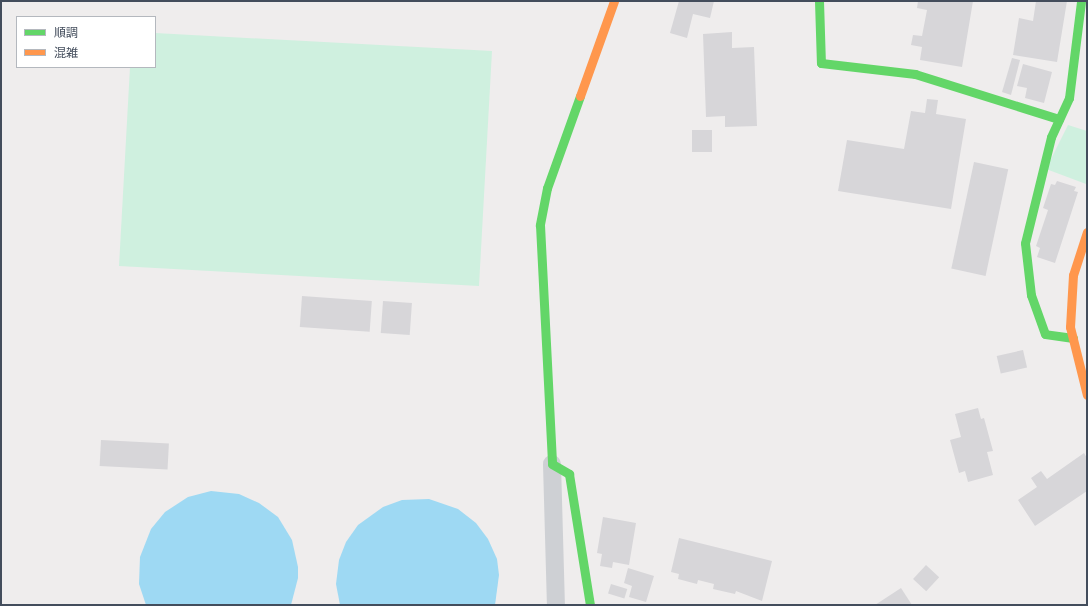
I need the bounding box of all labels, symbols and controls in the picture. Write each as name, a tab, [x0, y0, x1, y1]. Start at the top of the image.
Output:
legend	[16, 16, 156, 68]
text: 順調	[54, 26, 78, 41]
text: 混雑	[54, 46, 78, 61]

